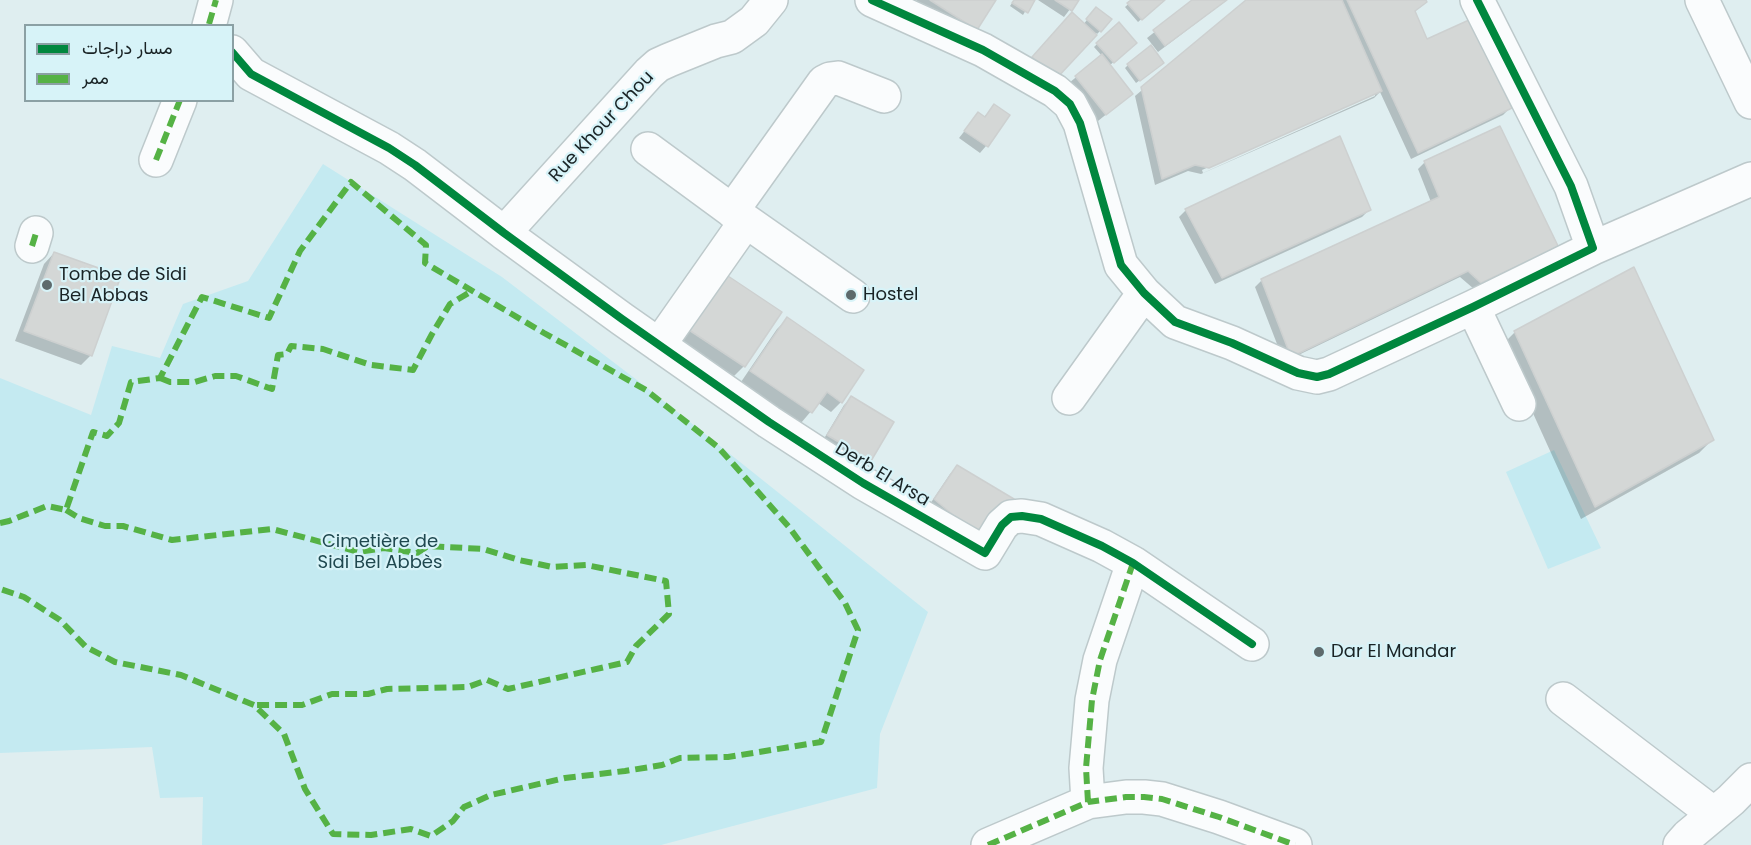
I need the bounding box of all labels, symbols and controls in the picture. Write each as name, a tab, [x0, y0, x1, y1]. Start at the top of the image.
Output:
legend	[24, 24, 234, 102]
text: مسار دراجات	[82, 35, 173, 60]
text: ممر	[82, 65, 109, 90]
street label: Rue Khour Chou	[545, 67, 659, 187]
place label: Tombe de Sidi Bel Abbas	[59, 264, 187, 306]
marker: Tombe de Sidi Bel Abbas	[40, 278, 54, 292]
place label: Hostel	[863, 284, 919, 306]
marker: Hostel	[844, 288, 858, 302]
street label: Derb El Arsa	[831, 438, 933, 512]
park label: Cimetière de Sidi Bel Abbès	[318, 531, 442, 574]
place label: Dar El Mandar	[1331, 641, 1456, 663]
marker: Dar El Mandar	[1312, 645, 1326, 659]

